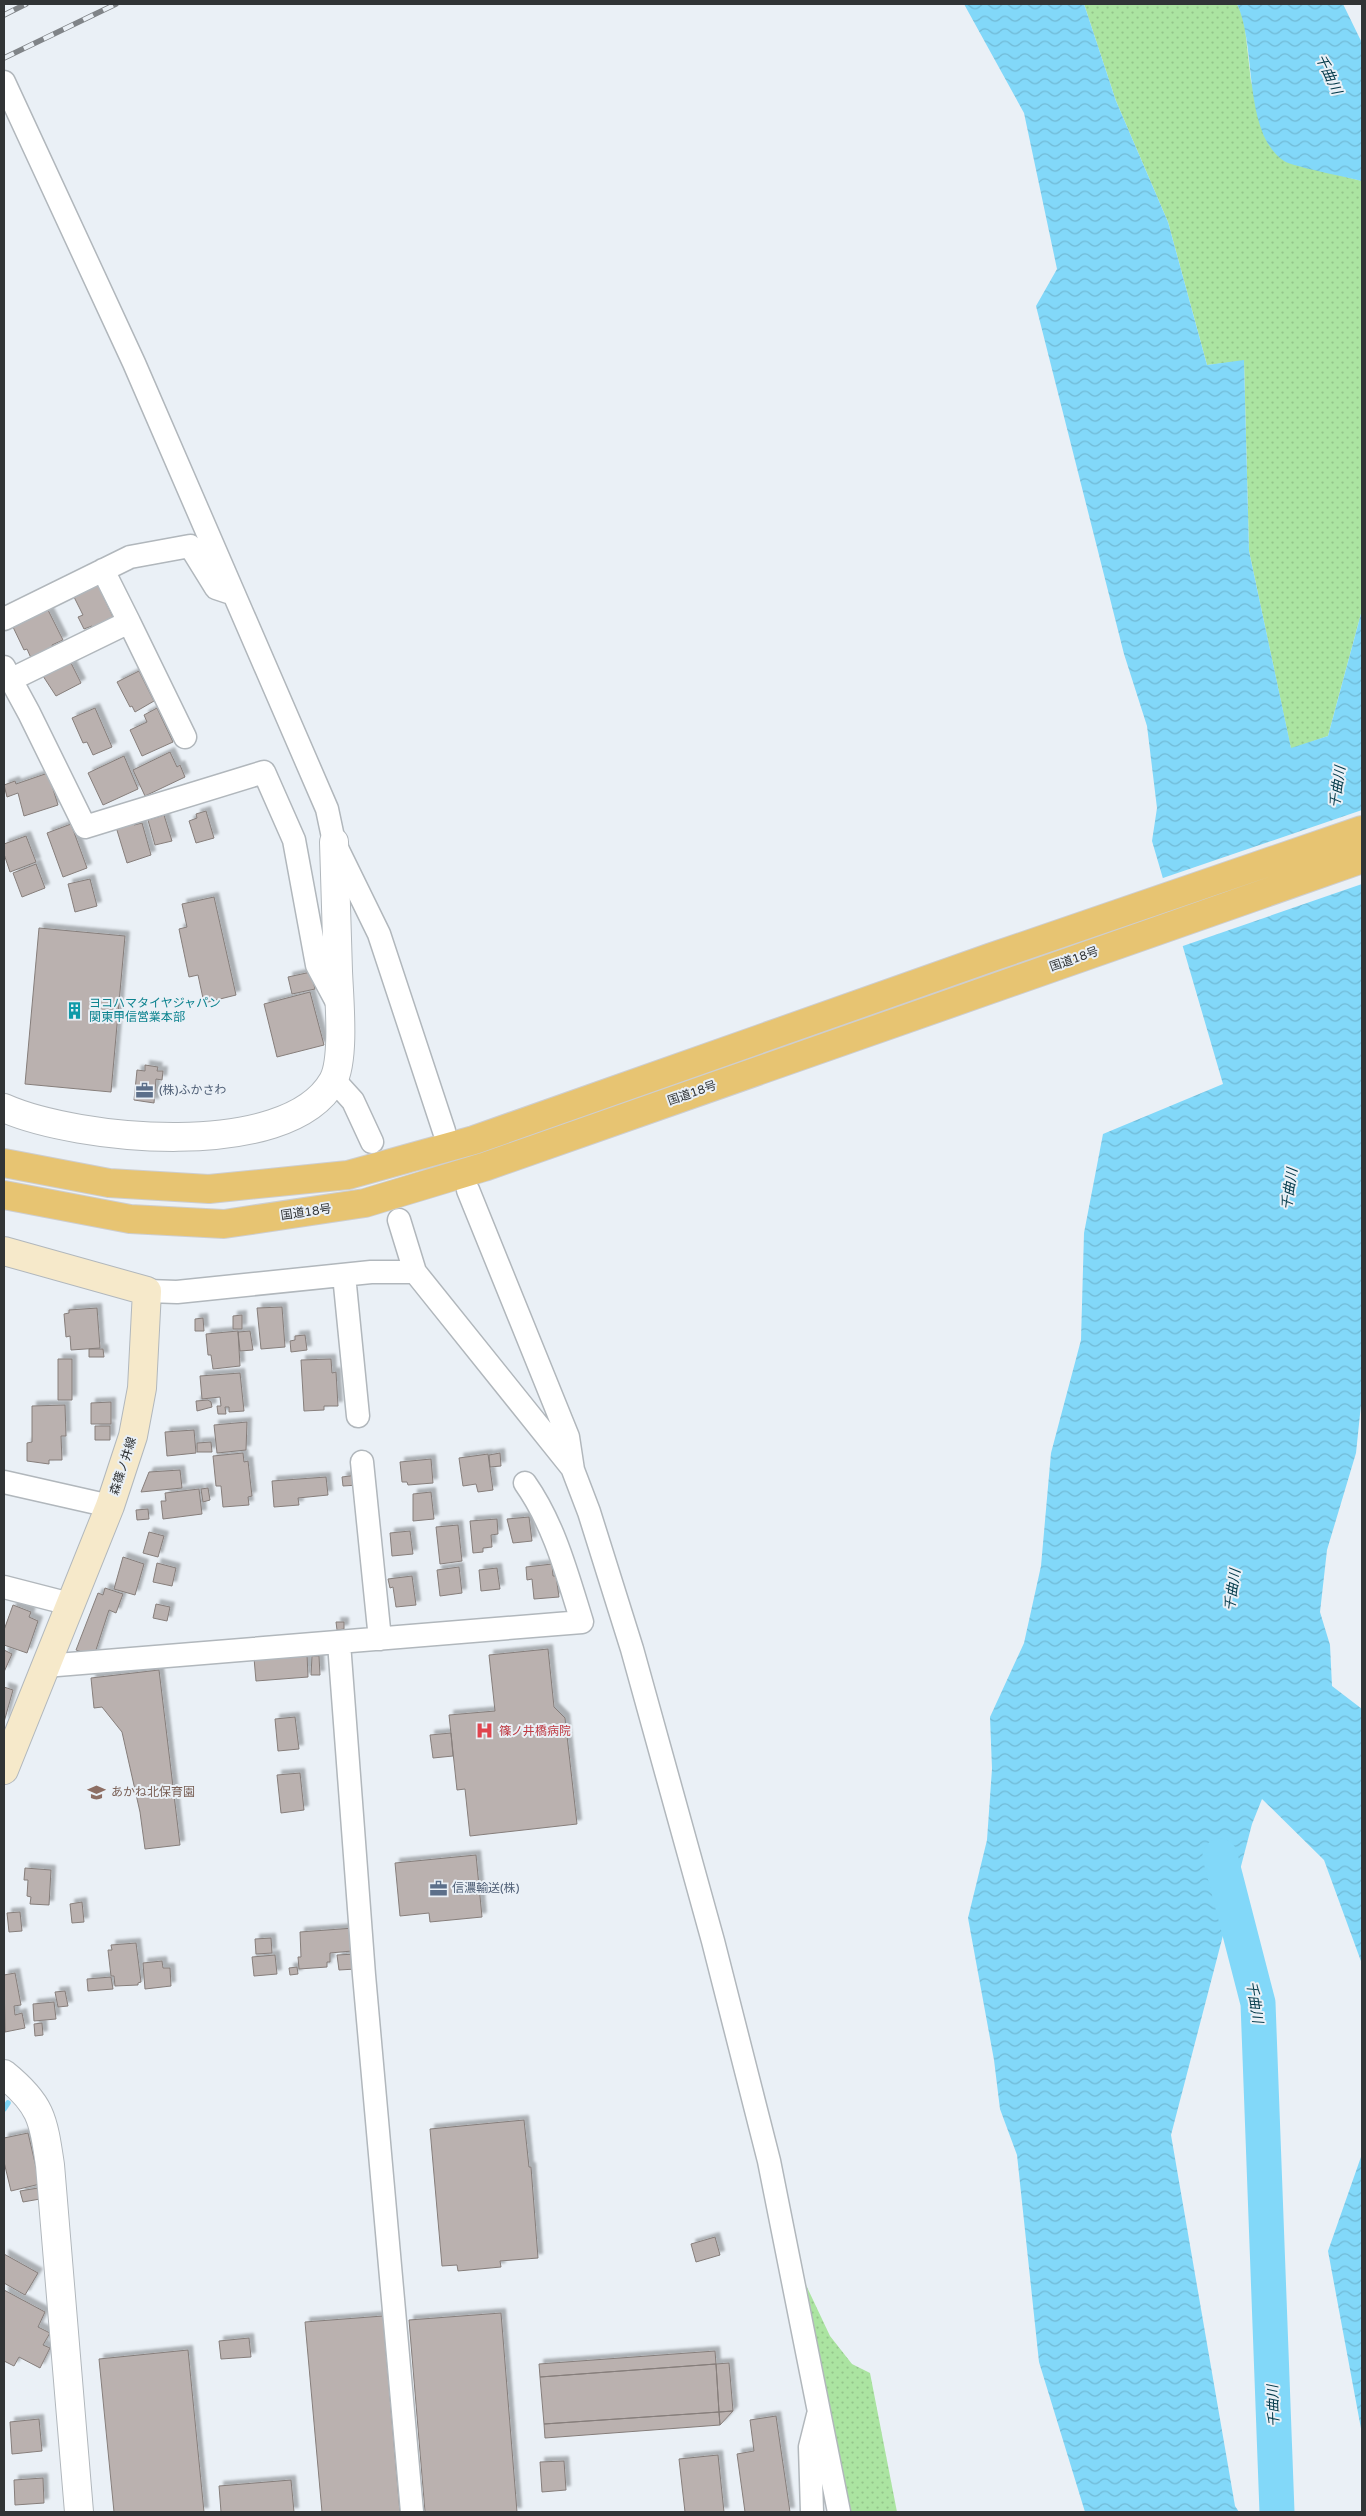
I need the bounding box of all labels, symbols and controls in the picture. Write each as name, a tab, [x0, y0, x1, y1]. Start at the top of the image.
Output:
water label: 千曲川	[1312, 52, 1346, 99]
water label: 千曲川	[1326, 763, 1349, 809]
street label: 国道18号	[1048, 944, 1100, 974]
place label: ヨコハマタイヤジャパン 関東甲信営業本部	[89, 996, 221, 1024]
building icon: ヨコハマタイヤジャパン 関東甲信営業本部	[65, 1000, 85, 1020]
street label: 国道18号	[666, 1078, 718, 1108]
office icon: (株)ふかさわ	[135, 1080, 155, 1100]
place label: (株)ふかさわ	[159, 1083, 227, 1097]
water label: 千曲川	[1278, 1165, 1301, 1211]
street label: 国道18号	[280, 1202, 332, 1222]
street label: 森篠ノ井線	[107, 1435, 139, 1497]
water label: 千曲川	[1221, 1566, 1244, 1612]
hospital icon: 篠ノ井橋病院	[475, 1721, 495, 1741]
place label: 篠ノ井橋病院	[499, 1724, 571, 1738]
school or university icon: あかね北保育園	[87, 1782, 107, 1802]
place label: あかね北保育園	[111, 1785, 195, 1799]
office icon: 信濃輸送(株)	[428, 1878, 448, 1898]
place label: 信濃輸送(株)	[452, 1881, 520, 1895]
water label: 千曲川	[1243, 1980, 1266, 2026]
water label: 千曲川	[1264, 2383, 1283, 2427]

